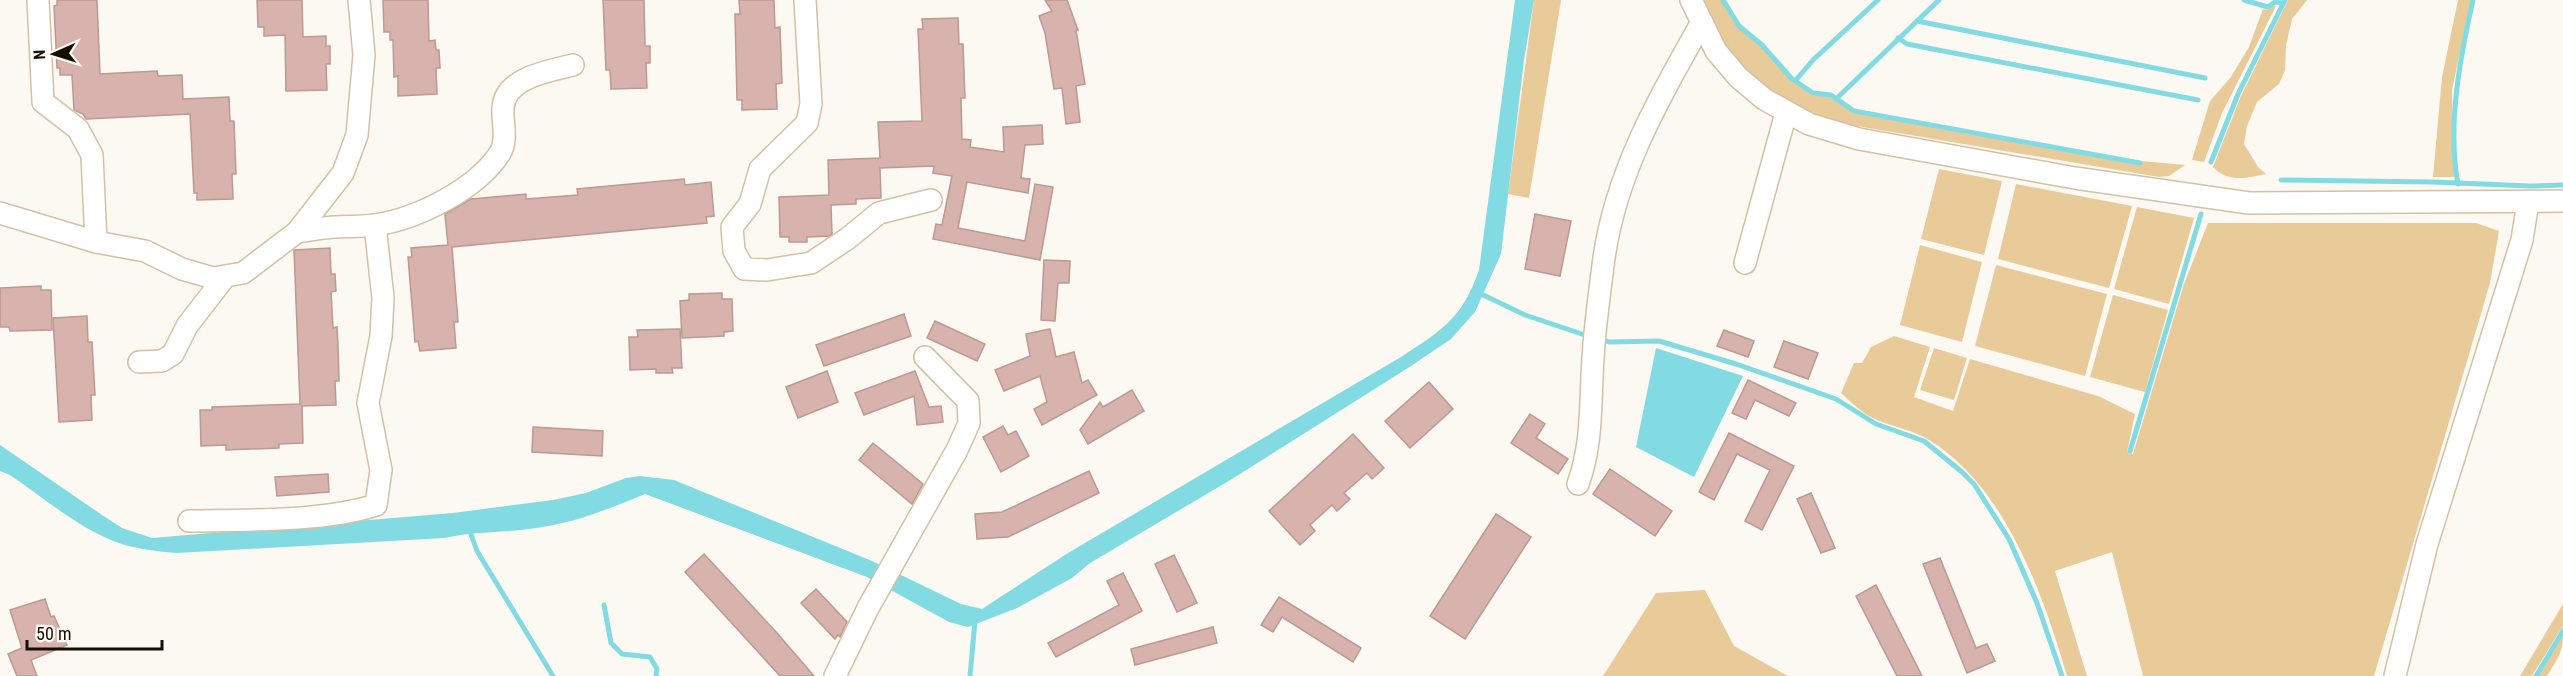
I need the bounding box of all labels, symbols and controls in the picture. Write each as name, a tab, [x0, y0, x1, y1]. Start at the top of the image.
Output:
north arrow	[24, 24, 84, 84]
text: N	[30, 49, 49, 60]
scale bar	[27, 613, 162, 651]
text: 50 m	[36, 623, 71, 644]

